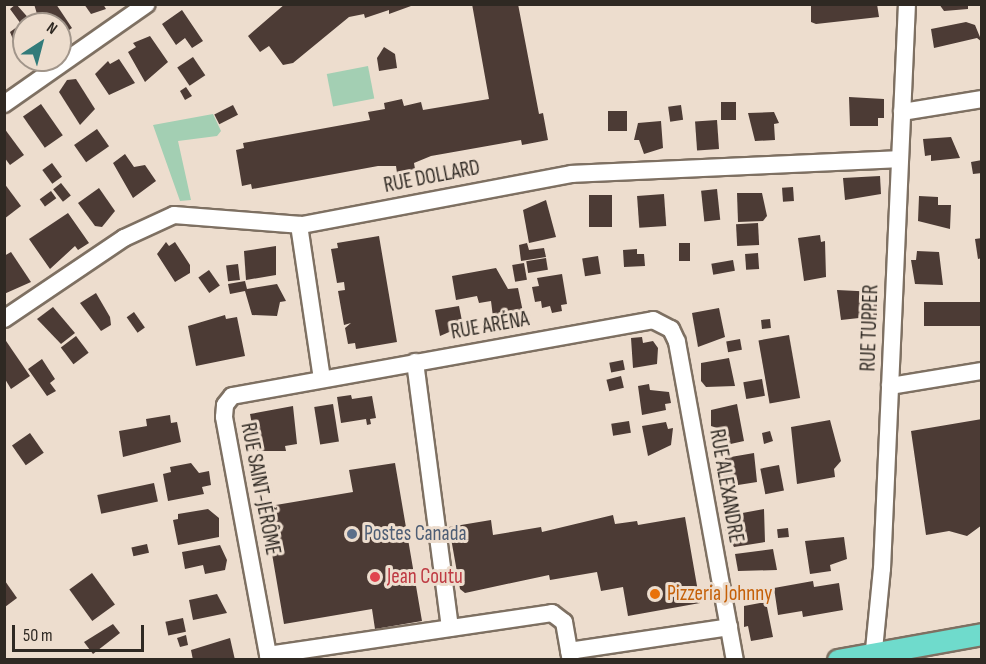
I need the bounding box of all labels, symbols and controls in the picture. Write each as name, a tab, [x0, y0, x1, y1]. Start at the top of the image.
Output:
north arrow	[12, 12, 72, 72]
text: N	[43, 18, 61, 39]
street label: RUE DOLLARD	[382, 155, 482, 199]
street label: RUE TUPPER	[856, 284, 884, 372]
street label: RUE ARÉNA	[449, 307, 531, 345]
street label: RUE SAINT-JÉRÔME	[235, 421, 285, 557]
street label: RUE ALEXANDRE	[704, 427, 748, 545]
place label: Postes Canada	[364, 521, 467, 547]
marker: Postes Canada	[345, 527, 359, 541]
place label: Jean Coutu	[387, 564, 463, 590]
marker: Jean Coutu	[368, 570, 382, 584]
place label: Pizzeria Johnny	[667, 581, 772, 607]
marker: Pizzeria Johnny	[648, 587, 662, 601]
scale bar	[15, 613, 147, 651]
text: 50 m	[23, 625, 53, 646]

